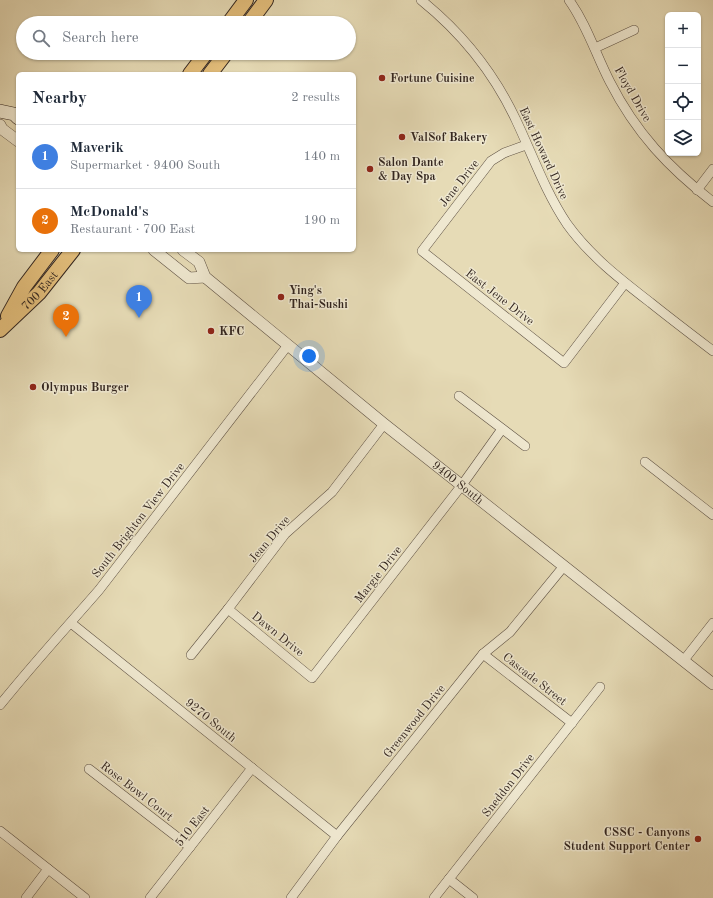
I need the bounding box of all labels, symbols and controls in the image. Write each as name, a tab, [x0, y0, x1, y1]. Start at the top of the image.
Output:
map controls	[665, 12, 701, 156]
button: +	[665, 12, 701, 48]
search box	[16, 16, 356, 60]
icon: search	[30, 27, 52, 49]
text: Search here	[62, 31, 139, 46]
button: −	[665, 48, 701, 84]
street label: Floyd Drive	[612, 65, 653, 125]
marker: Fortune Cuisine	[377, 73, 387, 83]
place label: Fortune Cuisine	[390, 73, 475, 85]
button: locate	[665, 84, 701, 120]
text: Nearby	[32, 90, 87, 107]
text: 2 results	[291, 91, 340, 104]
street label: East Howard Drive	[516, 105, 570, 202]
button: layers	[665, 120, 701, 156]
marker: ValSof Bakery	[397, 132, 407, 142]
place label: ValSof Bakery	[410, 132, 487, 144]
text: Maverik	[70, 141, 124, 156]
text: 1	[41, 150, 49, 163]
text: 140 m	[303, 150, 340, 163]
place label: Salon Dante & Day Spa	[378, 157, 444, 183]
street label: Jene Drive	[438, 157, 482, 209]
text: Supermarket · 9400 South	[70, 159, 220, 172]
marker: Salon Dante & Day Spa	[365, 164, 375, 174]
text: McDonald's	[70, 205, 148, 220]
text: 2	[41, 214, 49, 227]
text: 190 m	[303, 214, 340, 227]
text: Restaurant · 700 East	[70, 223, 195, 236]
street label: East Jene Drive	[463, 267, 536, 328]
street label: 700 East	[20, 269, 61, 313]
pin: 1	[126, 285, 152, 318]
place label: Ying's Thai-Sushi	[289, 285, 348, 311]
marker: Ying's Thai-Sushi	[276, 292, 286, 302]
pin: 2	[53, 304, 79, 337]
marker: KFC	[206, 326, 216, 336]
place label: KFC	[219, 326, 244, 338]
your location	[299, 346, 319, 366]
marker: Olympus Burger	[28, 382, 38, 392]
place label: Olympus Burger	[41, 382, 129, 394]
street label: 9400 South	[429, 459, 486, 507]
street label: South Brighton View Drive	[90, 460, 188, 580]
street label: Jean Drive	[247, 514, 293, 565]
street label: Margie Drive	[353, 544, 405, 605]
street label: Dawn Drive	[249, 610, 306, 660]
street label: Cascade Street	[500, 651, 569, 708]
street label: Greenwood Drive	[382, 682, 448, 760]
street label: 9270 South	[183, 697, 238, 745]
street label: Sneddon Drive	[480, 751, 537, 819]
street label: Rose Bowl Court	[98, 760, 175, 824]
street label: 510 East	[173, 803, 212, 849]
place label: CSSC - Canyons Student Support Center	[563, 827, 690, 853]
marker: CSSC - Canyons Student Support Center	[693, 834, 703, 844]

